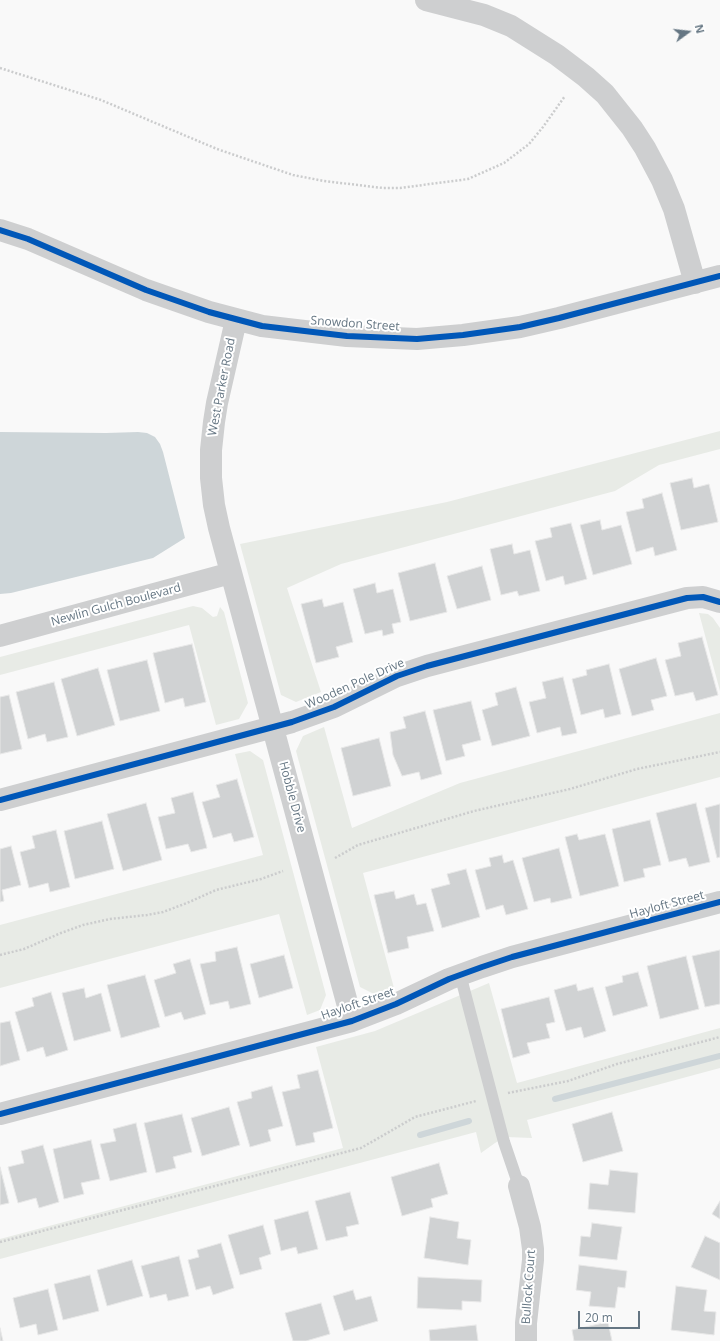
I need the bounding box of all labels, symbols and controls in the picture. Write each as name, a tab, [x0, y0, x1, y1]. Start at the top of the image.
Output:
north arrow	[668, 12, 708, 52]
text: N	[692, 22, 708, 35]
street label: Snowdon Street	[310, 314, 400, 334]
street label: West Parker Road	[205, 337, 239, 437]
street label: Newlin Gulch Boulevard	[49, 581, 183, 629]
street label: Wooden Pole Drive	[303, 656, 407, 712]
street label: Hobble Drive	[276, 760, 308, 834]
street label: Hayloft Street	[628, 888, 706, 922]
street label: Hayloft Street	[319, 985, 397, 1023]
street label: Bullock Court	[519, 1249, 539, 1325]
scale bar	[580, 1303, 642, 1329]
text: 20 m	[585, 1309, 613, 1326]

